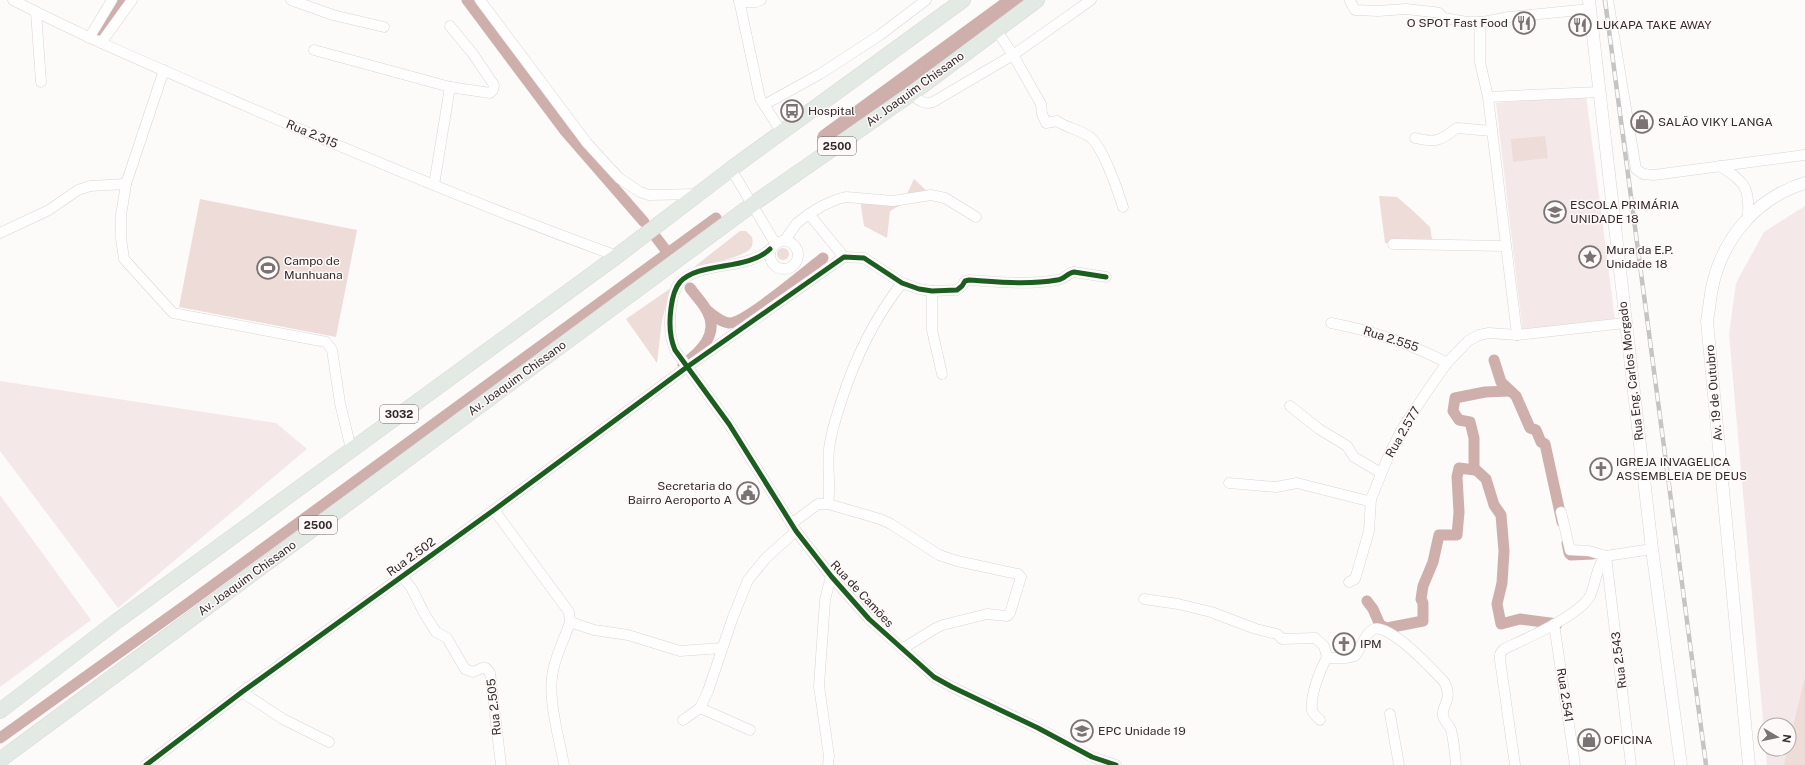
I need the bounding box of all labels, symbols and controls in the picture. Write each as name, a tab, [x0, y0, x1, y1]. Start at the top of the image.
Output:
restaurant icon: O SPOT Fast Food	[1511, 10, 1537, 36]
restaurant icon: LUKAPA TAKE AWAY	[1567, 12, 1593, 38]
place label: O SPOT Fast Food	[1407, 16, 1508, 30]
place label: LUKAPA TAKE AWAY	[1596, 18, 1712, 32]
street label: Av. Joaquim Chissano	[863, 49, 967, 129]
bus stop icon: Hospital	[779, 98, 805, 124]
place label: Hospital	[808, 104, 855, 118]
shop icon: SALÃO VIKY LANGA	[1629, 109, 1655, 135]
place label: SALÃO VIKY LANGA	[1658, 115, 1773, 129]
street label: Rua 2.315	[284, 117, 340, 151]
road number: 2500	[818, 137, 856, 155]
place label: ESCOLA PRIMÁRIA UNIDADE 18	[1570, 198, 1680, 226]
school or university icon: ESCOLA PRIMÁRIA UNIDADE 18	[1542, 199, 1568, 225]
place label: Mura da E.P. Unidade 18	[1606, 243, 1673, 271]
place icon: Mura da E.P. Unidade 18	[1577, 244, 1603, 270]
place label: Campo de Munhuana	[284, 254, 343, 282]
sports icon: Campo de Munhuana	[255, 255, 281, 281]
street label: Rua Eng. Carlos Morgado	[1615, 300, 1646, 441]
street label: Rua 2.555	[1362, 323, 1421, 355]
street label: Av. Joaquim Chissano	[465, 338, 569, 418]
street label: Av. 19 de Outubro	[1703, 344, 1725, 442]
street label: Rua 2.577	[1383, 404, 1423, 460]
road number: 3032	[380, 405, 418, 423]
place label: IGREJA INVAGELICA ASSEMBLEIA DE DEUS	[1616, 455, 1747, 483]
church icon: IGREJA INVAGELICA ASSEMBLEIA DE DEUS	[1588, 456, 1614, 482]
place label: Secretaria do Bairro Aeroporto A	[628, 479, 732, 507]
public building icon: Secretaria do Bairro Aeroporto A	[735, 480, 761, 506]
road number: 2500	[299, 516, 337, 534]
street label: Rua 2.502	[384, 535, 438, 579]
street label: Av. Joaquim Chissano	[195, 538, 299, 618]
street label: Rua de Camões	[828, 558, 896, 630]
church icon: IPM	[1331, 631, 1357, 657]
street label: Rua 2.543	[1609, 631, 1629, 689]
place label: IPM	[1360, 637, 1382, 651]
street label: Rua 2.541	[1554, 667, 1576, 723]
street label: Rua 2.505	[484, 678, 504, 736]
north arrow	[1757, 717, 1797, 757]
school or university icon: EPC Unidade 19	[1069, 718, 1095, 744]
place label: EPC Unidade 19	[1098, 724, 1186, 738]
shop icon: OFICINA	[1576, 727, 1602, 753]
place label: OFICINA	[1604, 733, 1653, 747]
text: N	[1780, 733, 1793, 744]

